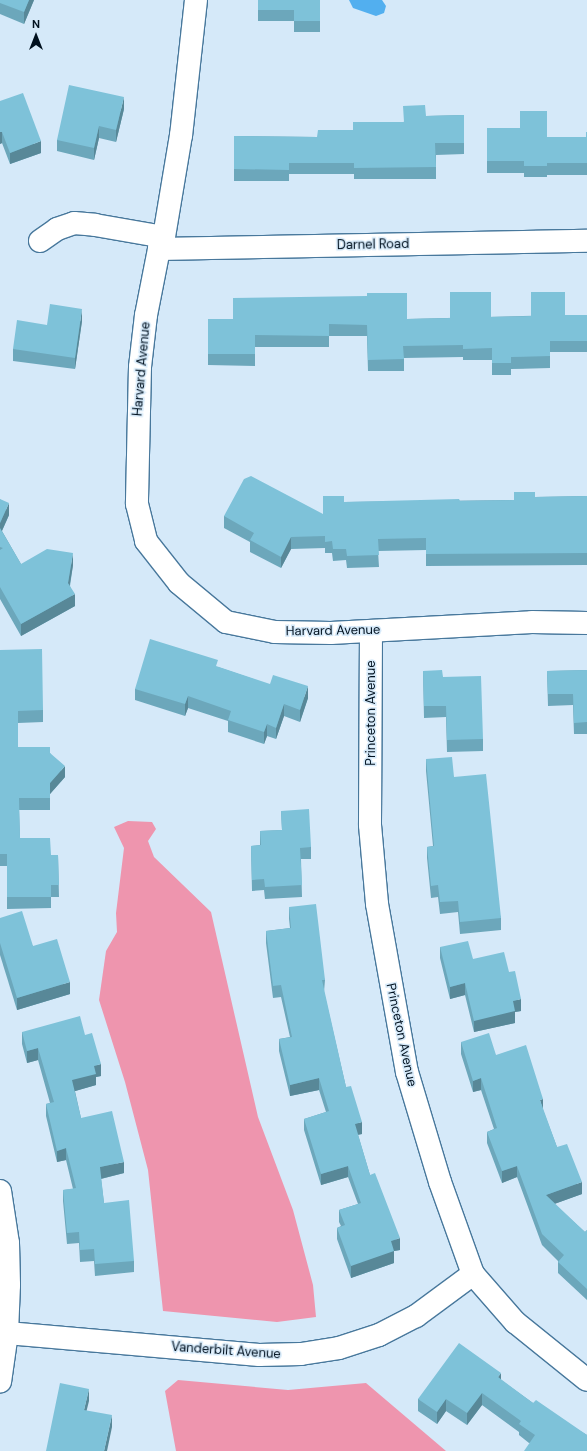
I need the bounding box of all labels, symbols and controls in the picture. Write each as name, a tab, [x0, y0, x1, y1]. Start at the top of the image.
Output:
north arrow	[16, 16, 56, 56]
text: N	[32, 17, 40, 31]
street label: Darnel Road	[337, 237, 409, 253]
street label: Harvard Avenue	[130, 321, 154, 417]
street label: Harvard Avenue	[286, 622, 380, 640]
street label: Princeton Avenue	[363, 660, 379, 766]
street label: Princeton Avenue	[382, 982, 420, 1088]
street label: Vanderbilt Avenue	[171, 1339, 281, 1363]

